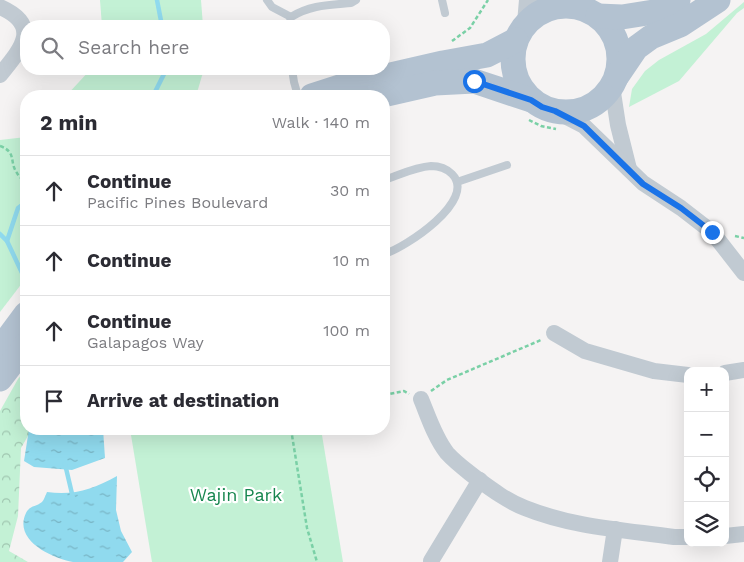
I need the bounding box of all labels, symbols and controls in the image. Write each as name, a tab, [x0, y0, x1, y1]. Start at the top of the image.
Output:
search box	[20, 20, 390, 75]
icon: search	[38, 34, 66, 62]
text: Search here	[78, 36, 189, 59]
route start	[463, 70, 486, 93]
text: 2 min	[40, 110, 97, 135]
text: Walk · 140 m	[272, 113, 370, 132]
text: Continue	[87, 170, 171, 193]
icon: ahead	[40, 177, 68, 205]
text: 30 m	[330, 181, 370, 200]
text: Pacific Pines Boulevard	[87, 193, 268, 212]
route end	[701, 221, 724, 244]
icon: ahead	[40, 247, 68, 275]
text: Continue	[87, 249, 171, 272]
text: 10 m	[333, 251, 370, 270]
text: Continue	[87, 310, 171, 333]
icon: ahead	[40, 317, 68, 345]
text: 100 m	[323, 321, 370, 340]
text: Galapagos Way	[87, 333, 204, 352]
map controls	[684, 367, 729, 547]
button: +	[684, 367, 729, 412]
icon: arrive	[40, 387, 68, 415]
text: Arrive at destination	[87, 389, 279, 412]
button: −	[684, 412, 729, 457]
button: locate	[684, 457, 729, 502]
park label: Wajin Park	[190, 484, 282, 505]
button: layers	[684, 502, 729, 547]

